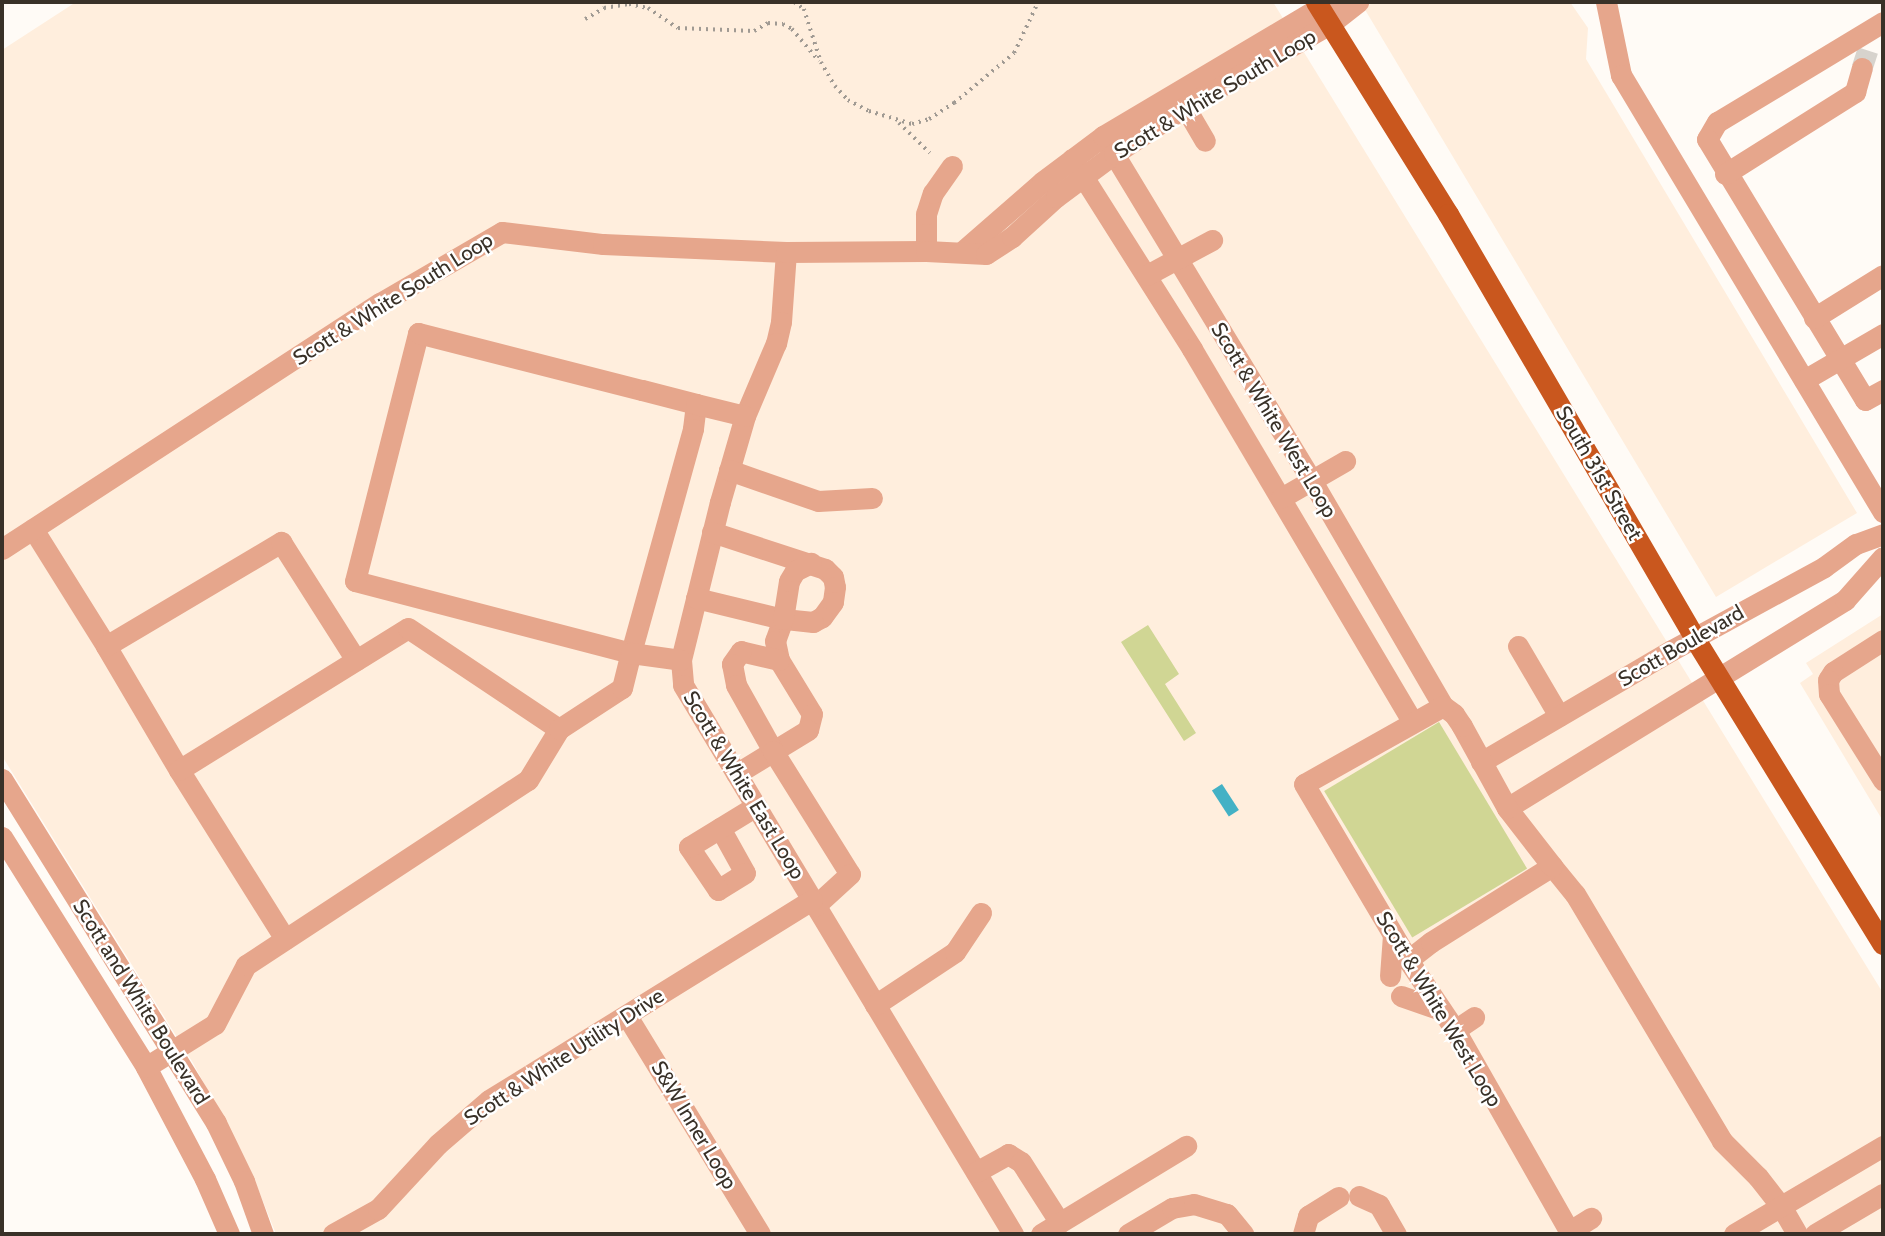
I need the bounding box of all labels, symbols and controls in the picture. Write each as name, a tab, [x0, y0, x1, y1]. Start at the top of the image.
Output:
street label: Scott & White South Loop	[1110, 24, 1320, 164]
street label: Scott & White South Loop	[288, 227, 498, 371]
street label: Scott & White West Loop	[1206, 318, 1342, 522]
street label: South 31st Street	[1550, 401, 1648, 545]
street label: Scott Boulevard	[1614, 600, 1748, 692]
street label: Scott & White East Loop	[678, 686, 810, 884]
street label: Scott and White Boulevard	[67, 895, 215, 1109]
street label: Scott & White West Loop	[1371, 907, 1507, 1111]
street label: Scott & White Utility Drive	[459, 983, 669, 1131]
street label: S&W Inner Loop	[646, 1056, 742, 1194]

